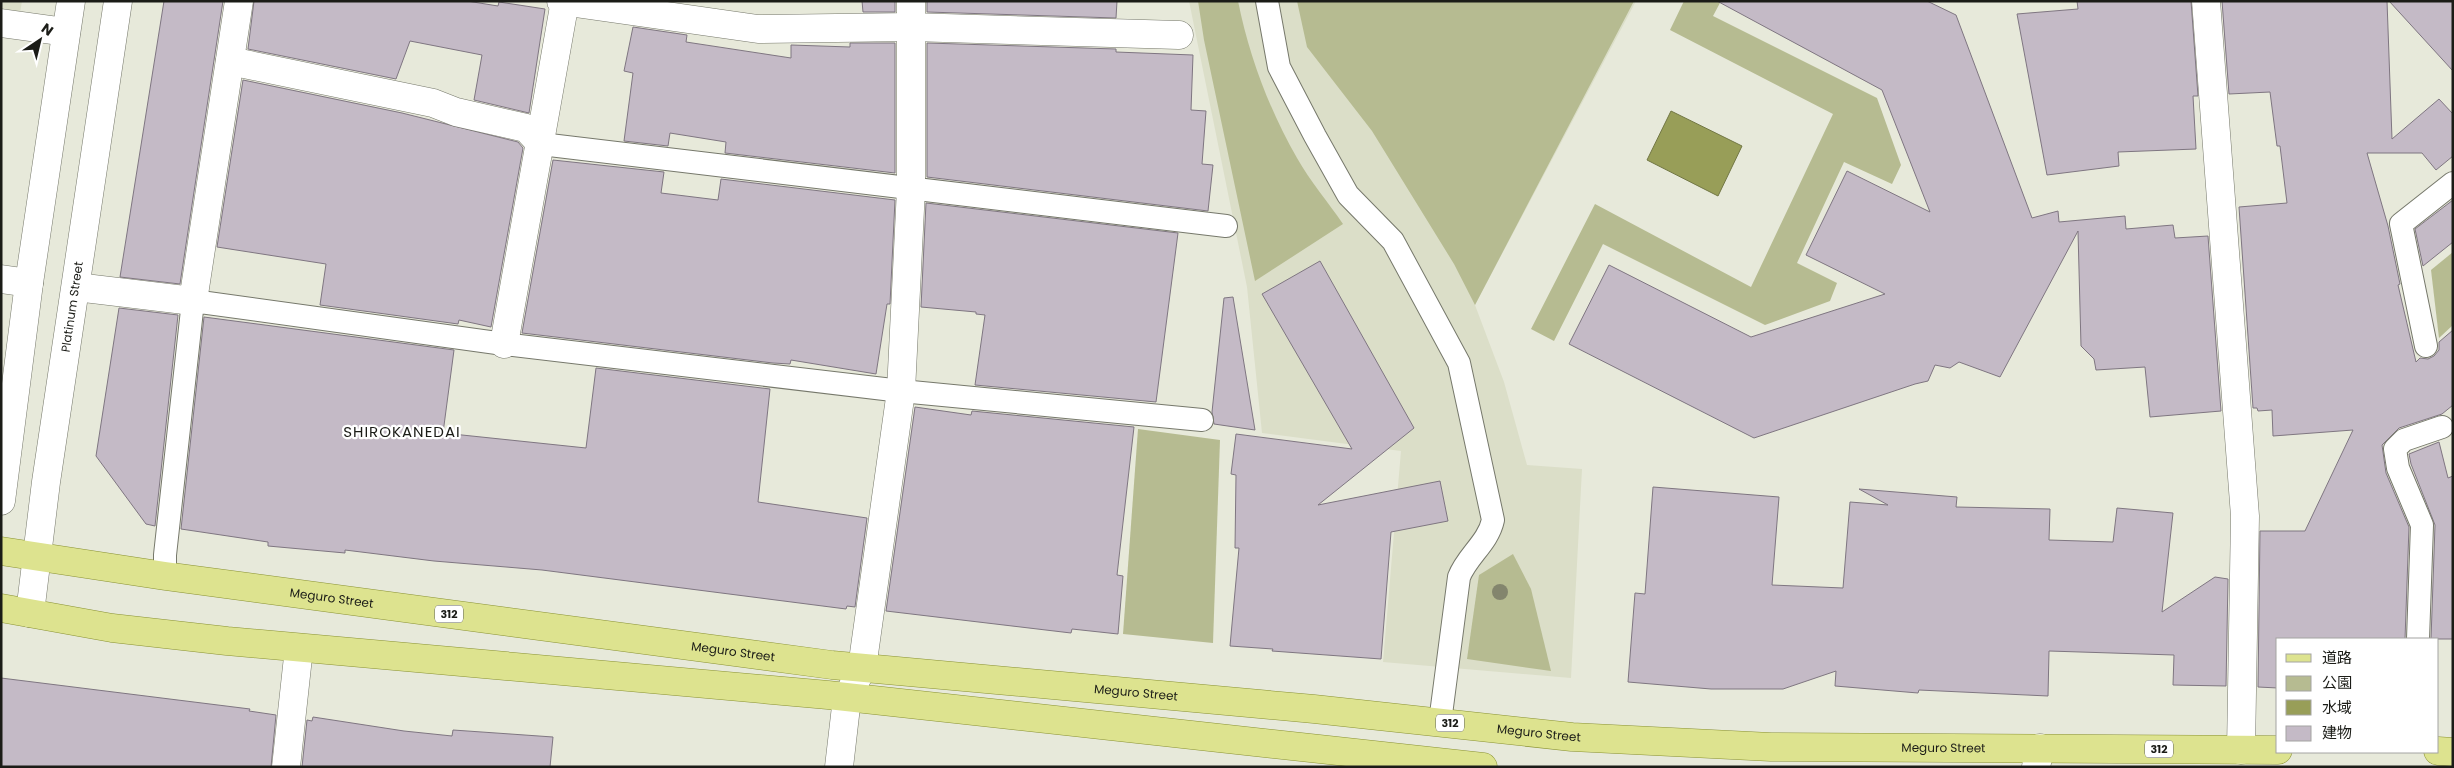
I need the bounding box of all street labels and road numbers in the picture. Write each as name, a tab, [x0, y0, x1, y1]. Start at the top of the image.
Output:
street label: Platinum Street	[57, 260, 87, 353]
street label: Meguro Street	[289, 584, 375, 612]
road number: 312	[435, 606, 463, 622]
street label: Meguro Street	[690, 637, 776, 665]
street label: Meguro Street	[1093, 680, 1179, 705]
road number: 312	[1436, 714, 1464, 731]
street label: Meguro Street	[1496, 720, 1581, 745]
street label: Meguro Street	[1901, 739, 1986, 756]
road number: 312	[2145, 741, 2173, 758]

